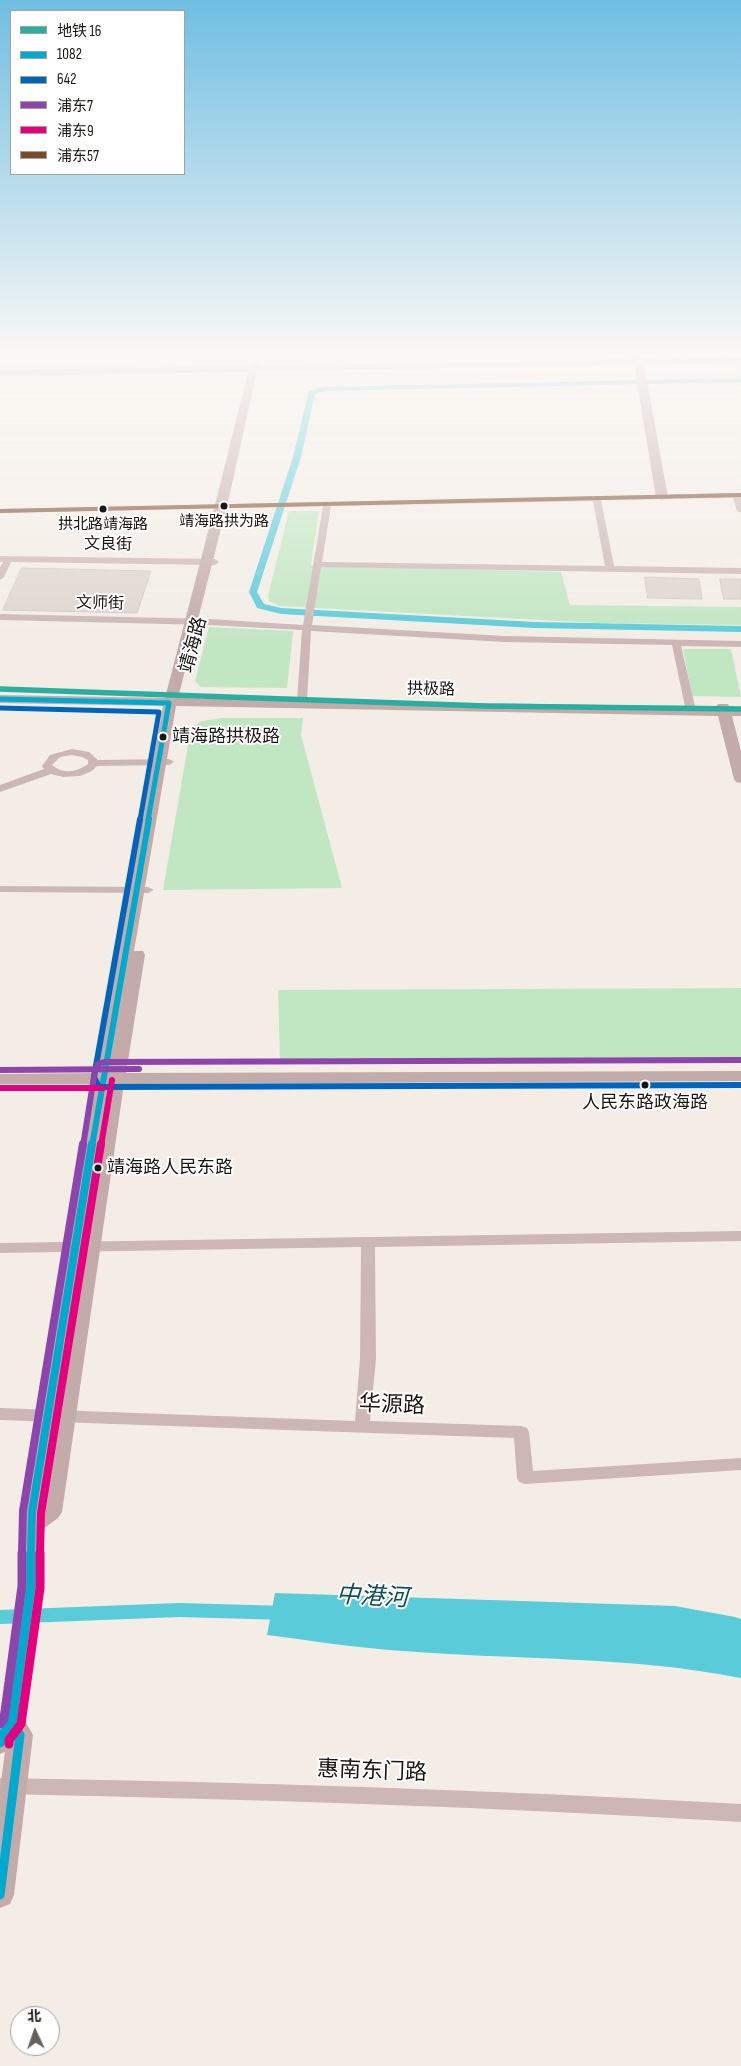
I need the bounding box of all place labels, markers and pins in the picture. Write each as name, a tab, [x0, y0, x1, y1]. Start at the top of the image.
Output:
marker: 靖海路拱为路	[219, 501, 229, 511]
marker: 拱北路靖海路	[98, 504, 108, 514]
place label: 靖海路拱为路	[179, 513, 269, 531]
place label: 拱北路靖海路	[58, 516, 148, 534]
place label: 靖海路拱极路	[172, 726, 280, 748]
marker: 靖海路拱极路	[158, 732, 168, 742]
marker: 人民东路政海路	[640, 1080, 650, 1090]
place label: 人民东路政海路	[582, 1092, 708, 1114]
place label: 靖海路人民东路	[107, 1157, 233, 1179]
marker: 靖海路人民东路	[93, 1163, 103, 1173]

